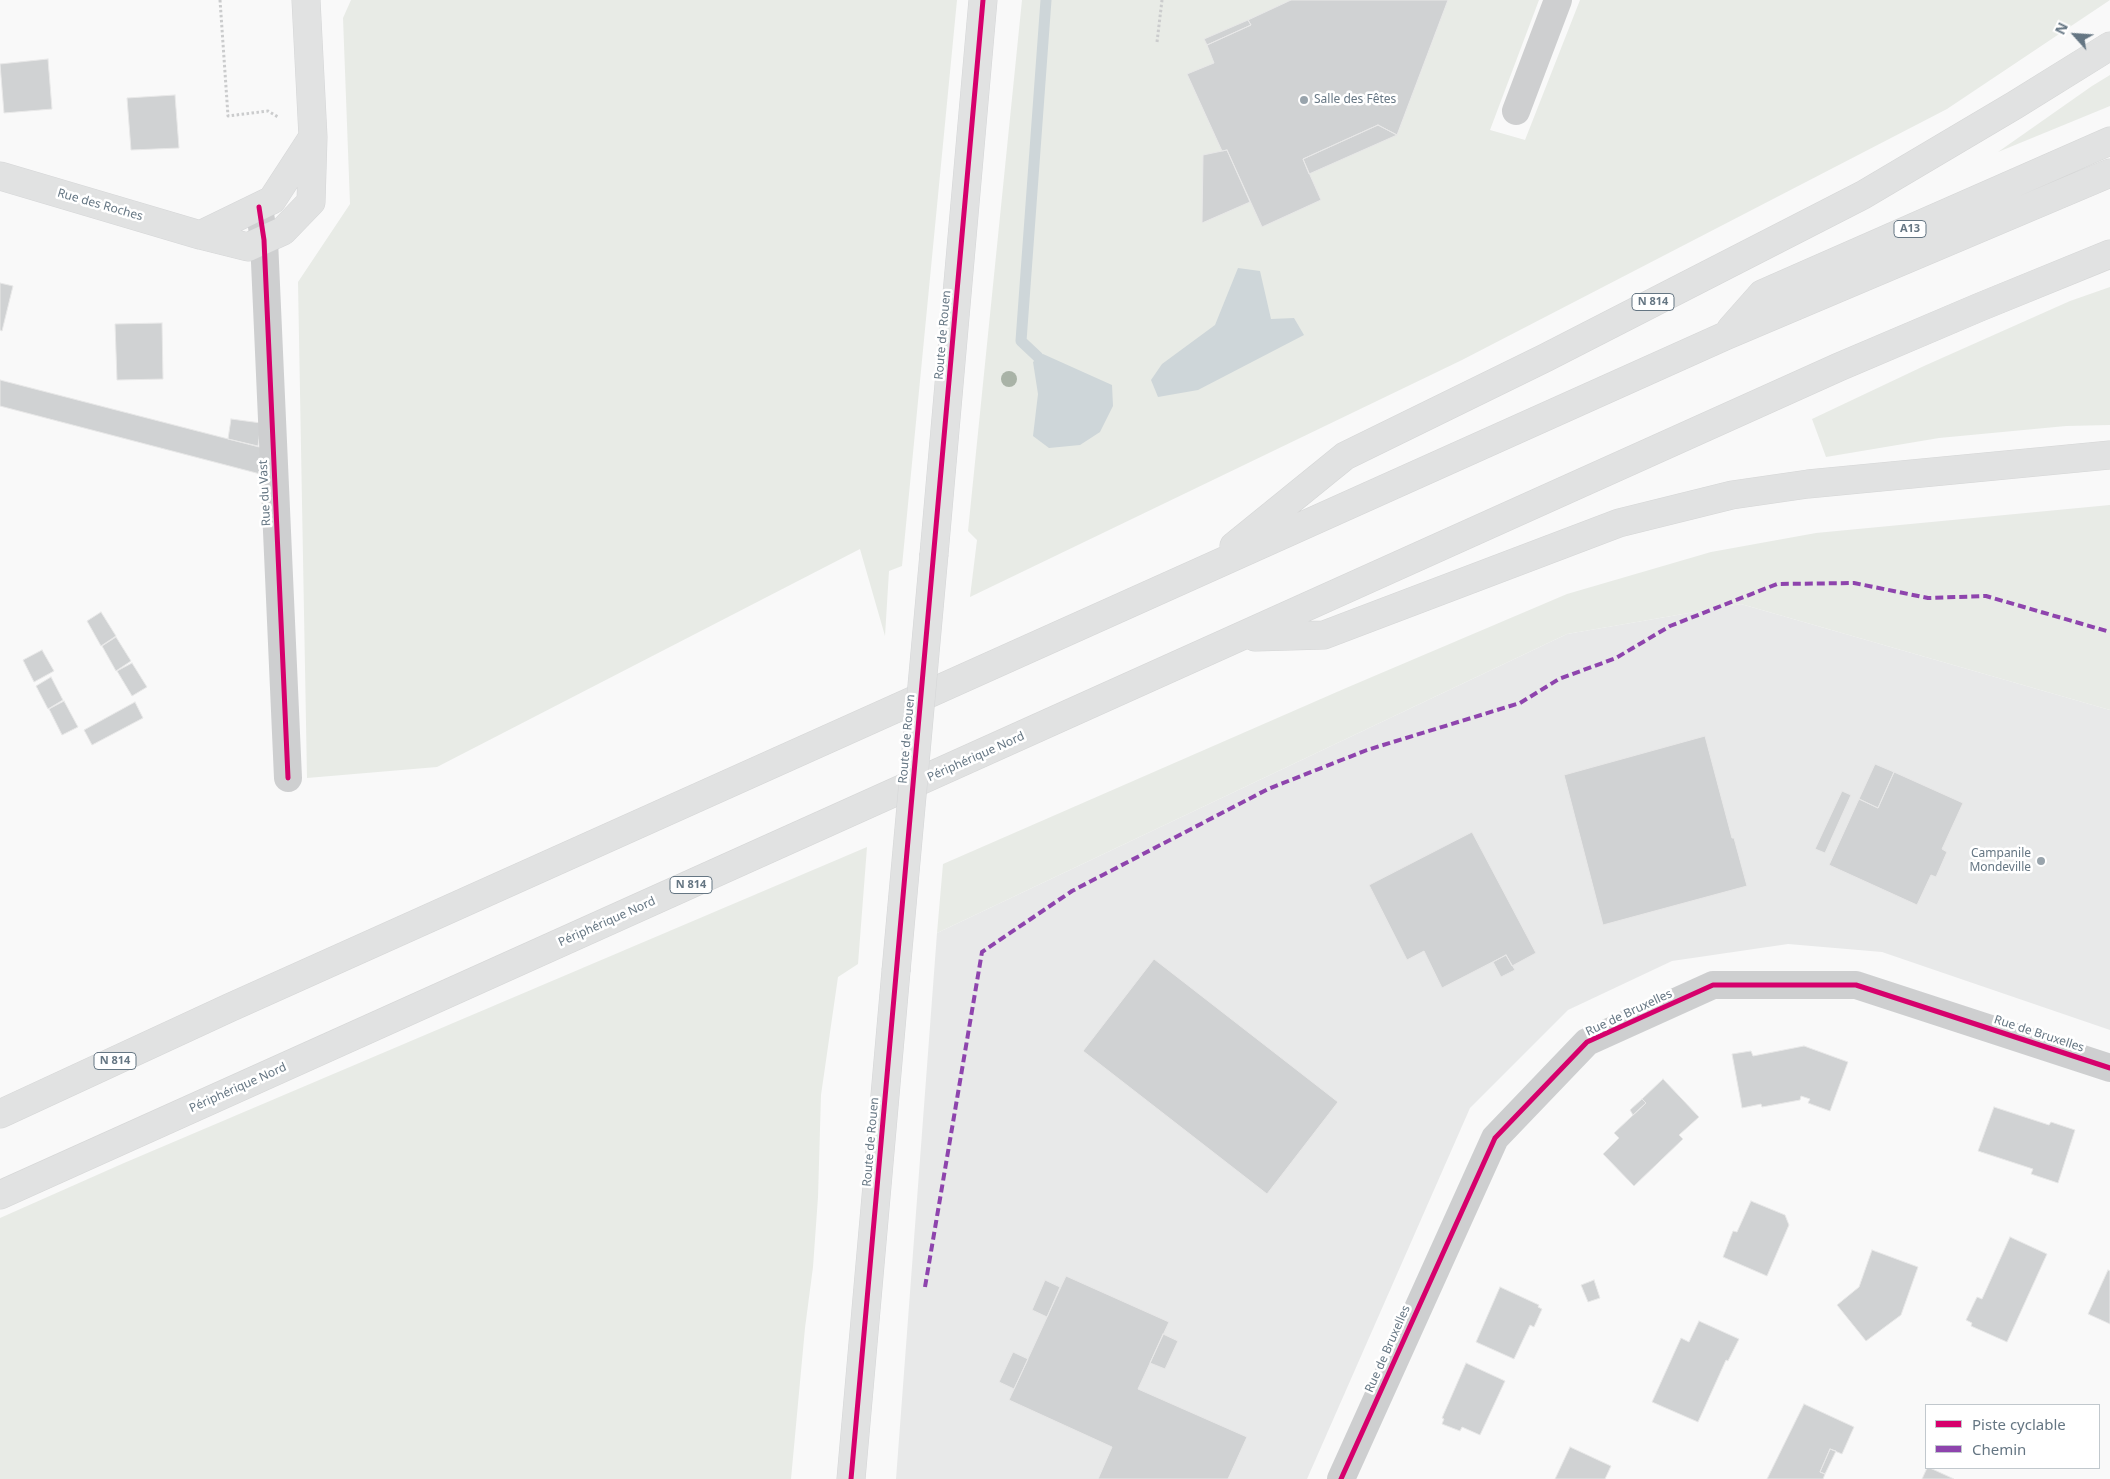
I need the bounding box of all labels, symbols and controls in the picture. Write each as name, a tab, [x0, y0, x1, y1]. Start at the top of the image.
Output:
north arrow	[2050, 10, 2100, 60]
text: N	[2050, 19, 2072, 37]
place label: Salle des Fêtes	[1314, 93, 1396, 107]
marker: Salle des Fêtes	[1298, 94, 1310, 106]
street label: Rue des Roches	[56, 186, 144, 224]
road number: A13	[1894, 220, 1926, 238]
street label: Route de Rouen	[932, 290, 954, 380]
road number: N 814	[1632, 294, 1674, 310]
street label: Rue du Vast	[256, 459, 274, 527]
street label: Route de Rouen	[896, 694, 918, 784]
street label: Périphérique Nord	[925, 729, 1027, 785]
place label: Campanile Mondeville	[1969, 847, 2031, 875]
marker: Campanile Mondeville	[2035, 855, 2047, 867]
road number: N 814	[670, 876, 712, 894]
street label: Périphérique Nord	[556, 894, 658, 950]
street label: Rue de Bruxelles	[1583, 987, 1675, 1039]
street label: Rue de Bruxelles	[1992, 1013, 2086, 1055]
road number: N 814	[94, 1052, 136, 1070]
street label: Périphérique Nord	[187, 1060, 289, 1116]
street label: Route de Rouen	[860, 1097, 882, 1187]
street label: Rue de Bruxelles	[1362, 1303, 1414, 1395]
legend	[1925, 1404, 2100, 1469]
text: Piste cyclable	[1972, 1414, 2066, 1434]
text: Chemin	[1972, 1439, 2026, 1459]

